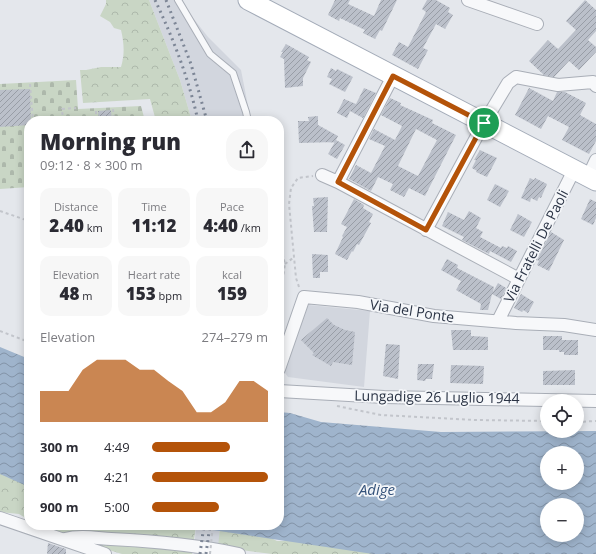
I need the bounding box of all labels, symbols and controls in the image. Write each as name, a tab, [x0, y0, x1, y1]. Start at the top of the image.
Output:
pin	[467, 106, 501, 140]
icon: arrive	[473, 112, 495, 134]
text: Morning run	[40, 126, 181, 156]
button: share	[226, 129, 268, 171]
text: 09:12 · 8 × 300 m	[40, 156, 143, 174]
street label: Via Fratelli De Paoli	[499, 186, 572, 306]
text: Distance	[54, 199, 98, 214]
text: Time	[141, 199, 167, 214]
text: Pace	[220, 199, 244, 214]
text: 2.40	[49, 214, 84, 237]
text: 11:12	[132, 214, 176, 237]
text: 4:40	[203, 214, 238, 237]
text: km	[84, 220, 103, 235]
text: /km	[238, 220, 261, 235]
text: Elevation	[53, 267, 99, 282]
text: Heart rate	[128, 267, 180, 282]
text: kcal	[222, 267, 242, 282]
text: 48	[60, 282, 79, 305]
text: 153	[126, 282, 156, 305]
text: 159	[217, 282, 247, 305]
text: m	[79, 288, 92, 303]
text: bpm	[156, 288, 182, 303]
street label: Via del Ponte	[369, 294, 456, 327]
text: Elevation	[40, 328, 95, 346]
text: 274–279 m	[201, 328, 268, 346]
street label: Lungadige 26 Luglio 1944	[354, 386, 520, 407]
map controls	[540, 394, 584, 542]
button: locate	[540, 394, 584, 438]
text: 300 m	[40, 438, 78, 456]
text: 4:49	[104, 438, 130, 456]
button: +	[540, 446, 584, 490]
text: 600 m	[40, 468, 78, 486]
text: 4:21	[104, 468, 130, 486]
water label: Adige	[358, 479, 396, 499]
text: 900 m	[40, 498, 78, 516]
text: 5:00	[104, 498, 130, 516]
button: −	[540, 498, 584, 542]

